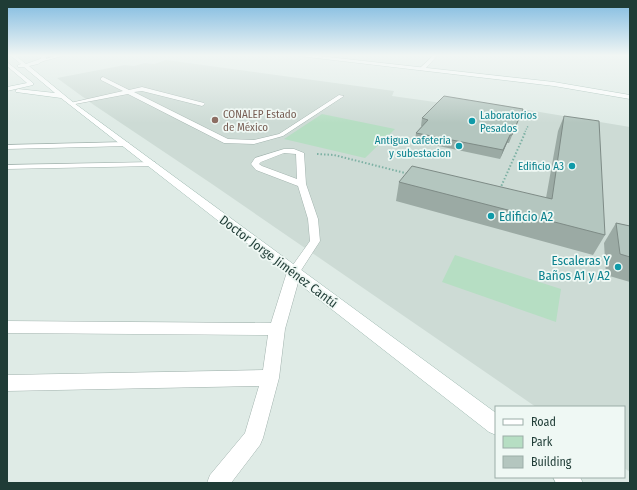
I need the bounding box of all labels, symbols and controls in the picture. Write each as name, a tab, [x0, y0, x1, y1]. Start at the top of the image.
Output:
place label: CONALEP Estado de México	[223, 108, 297, 134]
place label: Laboratorios Pesados	[480, 109, 537, 135]
marker: CONALEP Estado de México	[210, 115, 220, 125]
marker: Laboratorios Pesados	[467, 116, 477, 126]
place label: Antigua cafeteria y subestacion	[375, 134, 451, 160]
marker: Antigua cafeteria y subestacion	[454, 141, 464, 151]
place label: Edificio A3	[518, 160, 564, 173]
marker: Edificio A3	[567, 161, 577, 171]
place label: Edificio A2	[499, 209, 554, 224]
marker: Edificio A2	[486, 211, 496, 221]
street label: Doctor Jorge Jiménez Cantú	[217, 212, 341, 311]
place label: Escaleras Y Baños A1 y A2	[538, 253, 611, 283]
marker: Escaleras Y Baños A1 y A2	[613, 262, 623, 272]
legend	[495, 406, 625, 478]
text: Road	[531, 415, 556, 429]
text: Park	[531, 435, 553, 449]
text: Building	[531, 455, 572, 469]

